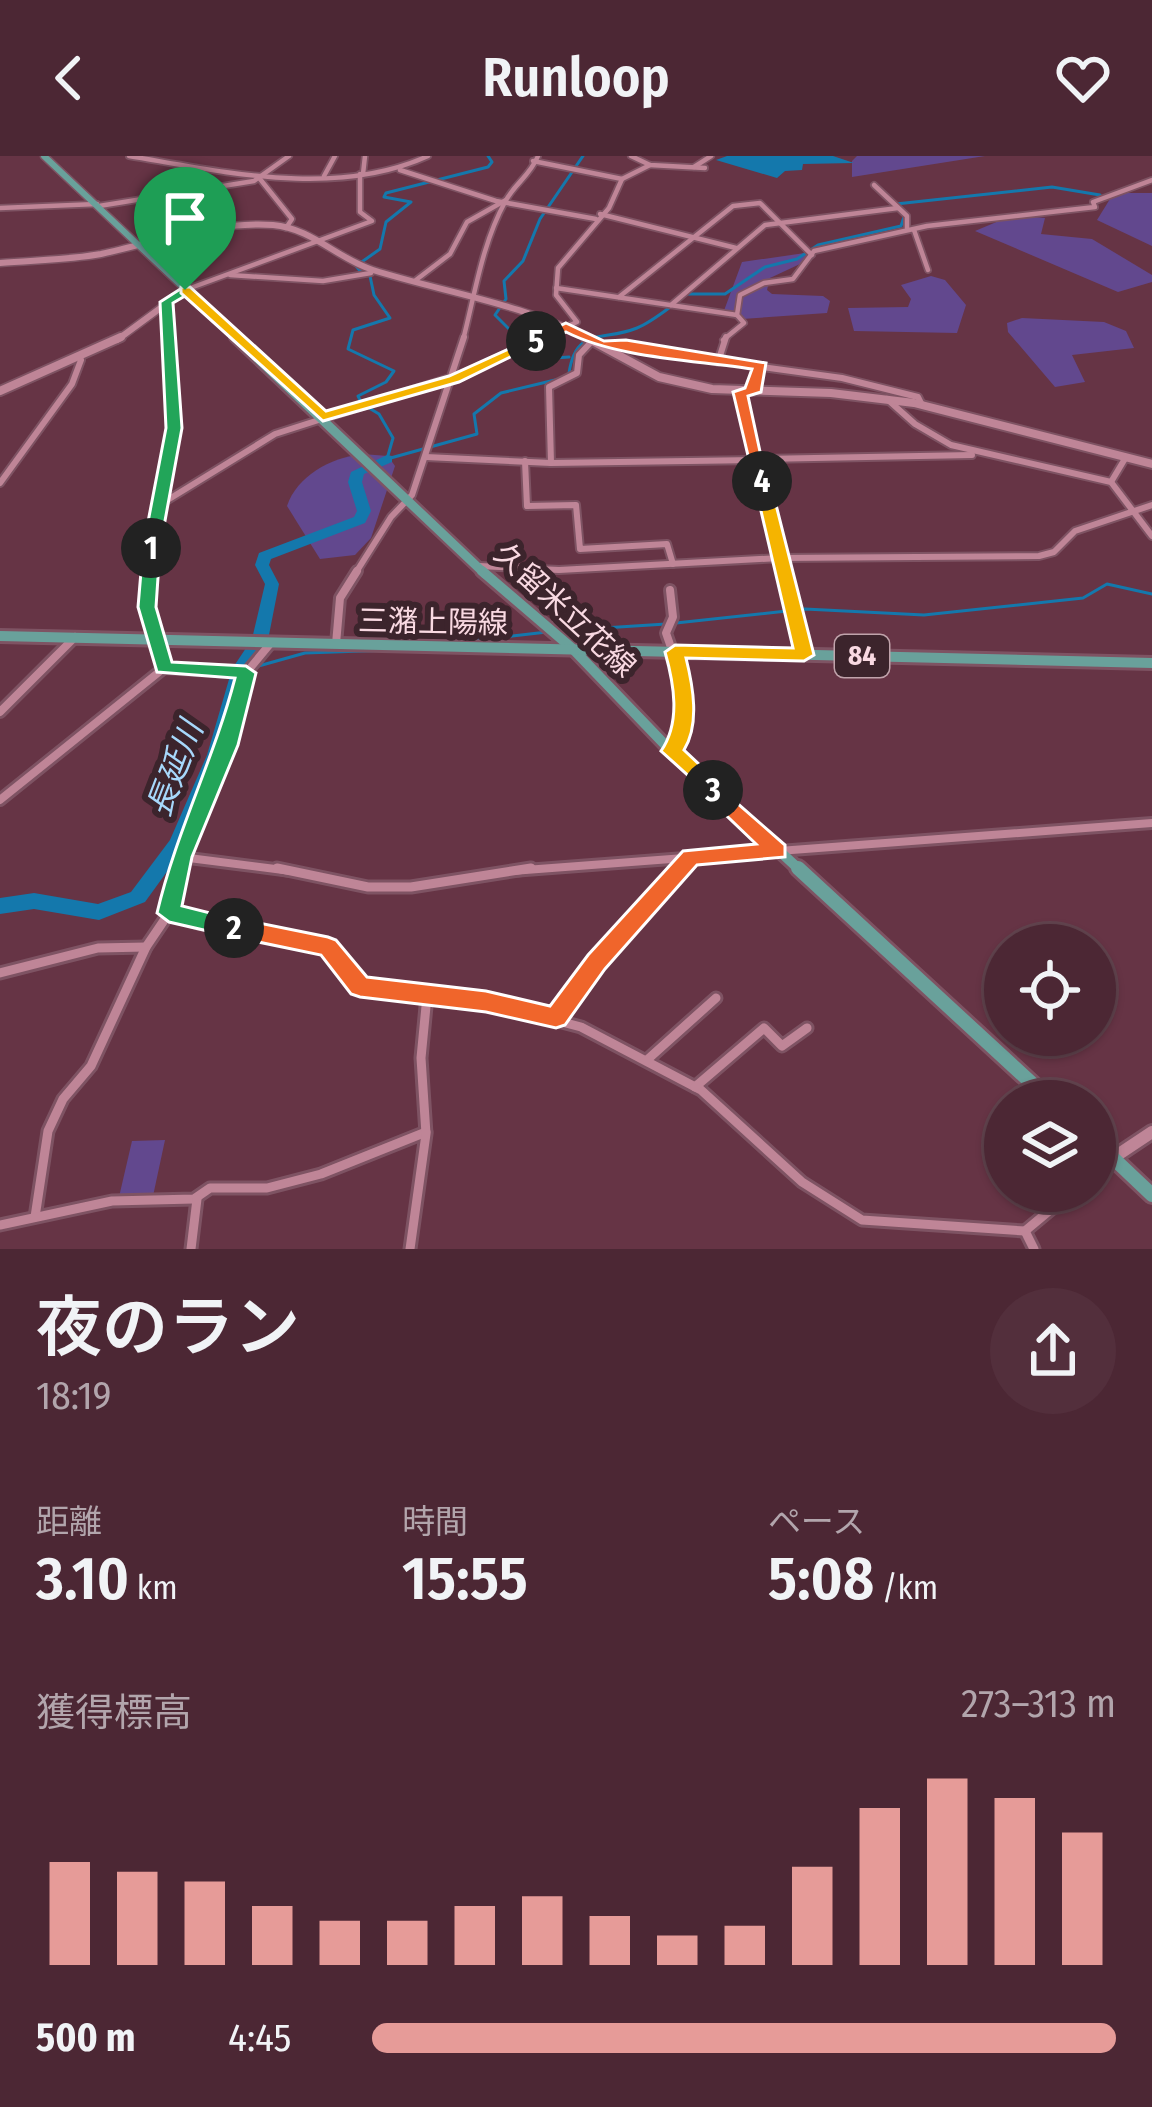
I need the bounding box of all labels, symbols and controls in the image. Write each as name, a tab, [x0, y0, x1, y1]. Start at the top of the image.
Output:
icon: back	[36, 45, 102, 111]
icon: heart	[1050, 45, 1116, 111]
text: Runloop	[482, 46, 670, 110]
pin	[134, 167, 236, 290]
icon: arrive	[152, 185, 218, 251]
pin: 5	[506, 311, 566, 371]
text: 5	[528, 321, 544, 361]
pin: 4	[732, 451, 792, 511]
text: 4	[754, 461, 770, 501]
pin: 1	[121, 518, 181, 578]
text: 1	[144, 528, 158, 568]
street label: 久留米立花線	[487, 535, 643, 685]
street label: 三潴上陽線	[358, 603, 508, 641]
road number: 84	[835, 635, 889, 677]
water label: 長延川	[139, 713, 212, 822]
pin: 3	[683, 760, 743, 820]
text: 3	[705, 770, 721, 810]
pin: 2	[204, 898, 264, 958]
text: 2	[226, 908, 242, 948]
map controls	[984, 924, 1116, 1212]
button: locate	[984, 924, 1116, 1056]
button: layers	[984, 1080, 1116, 1212]
text: 夜のラン	[36, 1288, 300, 1367]
button: share	[990, 1288, 1116, 1414]
text: 18:19	[36, 1373, 112, 1419]
text: 距離	[36, 1502, 102, 1542]
text: 時間	[402, 1502, 468, 1542]
text: ペース	[768, 1502, 865, 1542]
text: 3.10	[36, 1543, 129, 1615]
text: 15:55	[402, 1543, 528, 1615]
text: 5:08	[768, 1543, 874, 1615]
text: km	[129, 1568, 178, 1608]
text: /km	[874, 1568, 938, 1608]
text: 273–313 m	[961, 1681, 1116, 1727]
text: 獲得標高	[36, 1690, 192, 1736]
text: 500 m	[36, 2015, 136, 2061]
text: 4:45	[228, 2015, 291, 2061]

